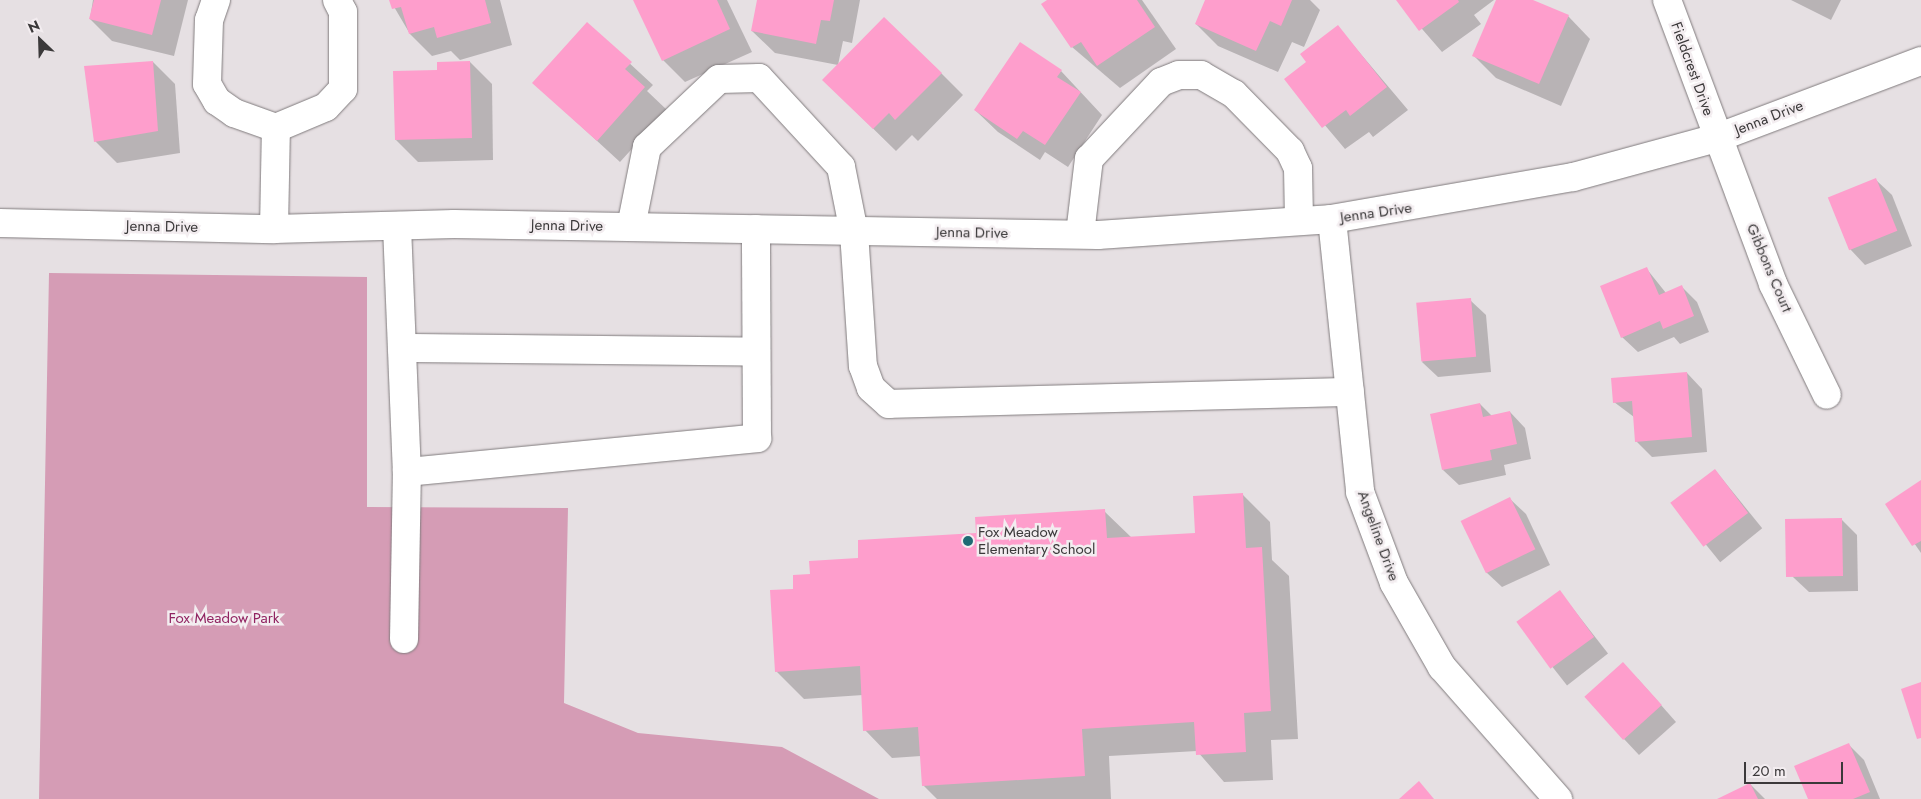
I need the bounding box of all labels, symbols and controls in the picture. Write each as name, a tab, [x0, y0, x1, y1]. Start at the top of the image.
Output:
north arrow	[15, 15, 65, 65]
text: N	[25, 15, 43, 38]
street label: Fieldcrest Drive	[1667, 20, 1717, 118]
street label: Jenna Drive	[1732, 97, 1806, 139]
street label: Jenna Drive	[1339, 199, 1413, 227]
street label: Jenna Drive	[531, 216, 603, 236]
street label: Jenna Drive	[126, 217, 198, 237]
street label: Gibbons Court	[1742, 221, 1796, 315]
street label: Jenna Drive	[936, 223, 1008, 243]
street label: Angeline Drive	[1353, 488, 1403, 584]
place label: Fox Meadow Elementary School	[978, 523, 1095, 558]
marker: Fox Meadow Elementary School	[962, 535, 974, 547]
park label: Fox Meadow Park	[169, 610, 279, 628]
scale bar	[1746, 752, 1845, 784]
text: 20 m	[1752, 760, 1786, 782]

